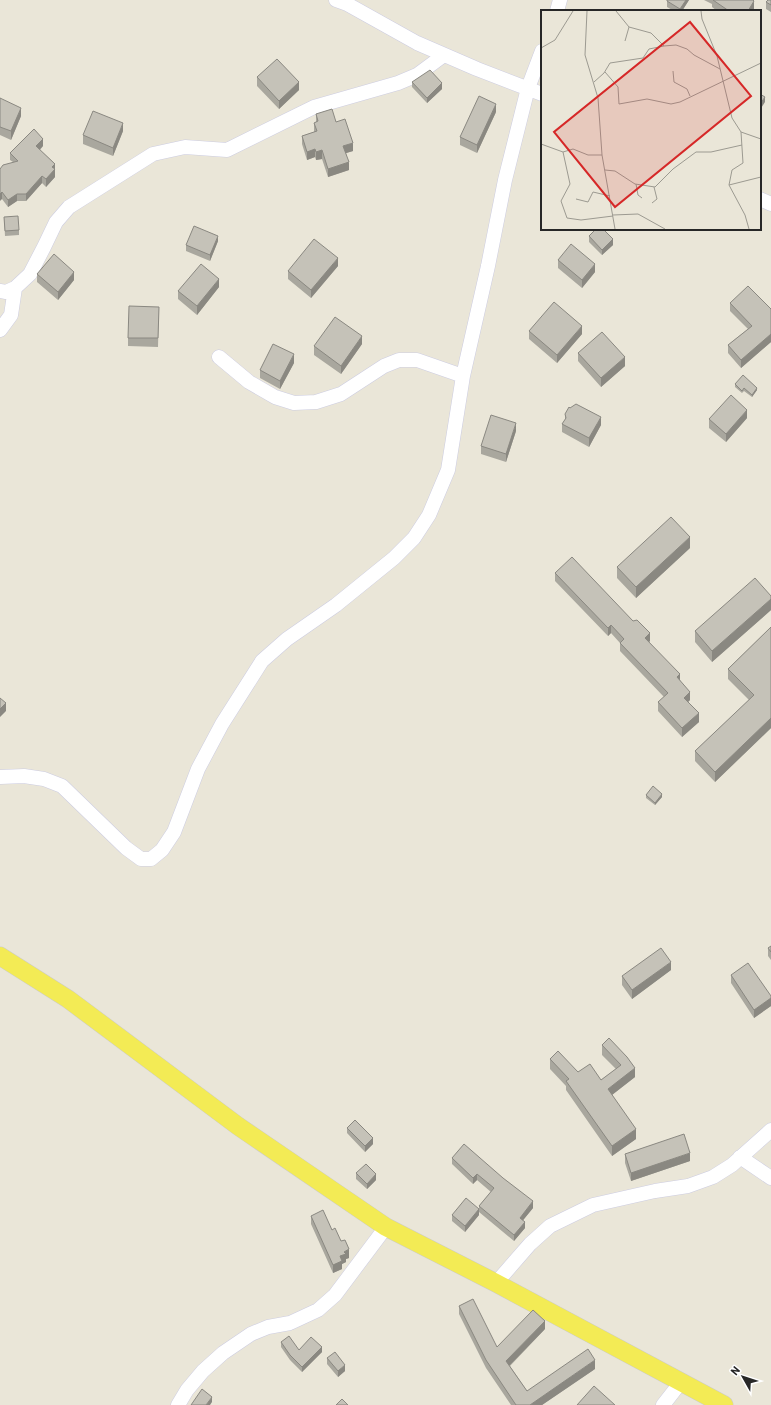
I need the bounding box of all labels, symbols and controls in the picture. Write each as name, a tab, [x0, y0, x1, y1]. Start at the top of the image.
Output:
inset map	[541, 10, 761, 230]
north arrow	[723, 1357, 763, 1397]
text: N	[727, 1363, 742, 1377]

